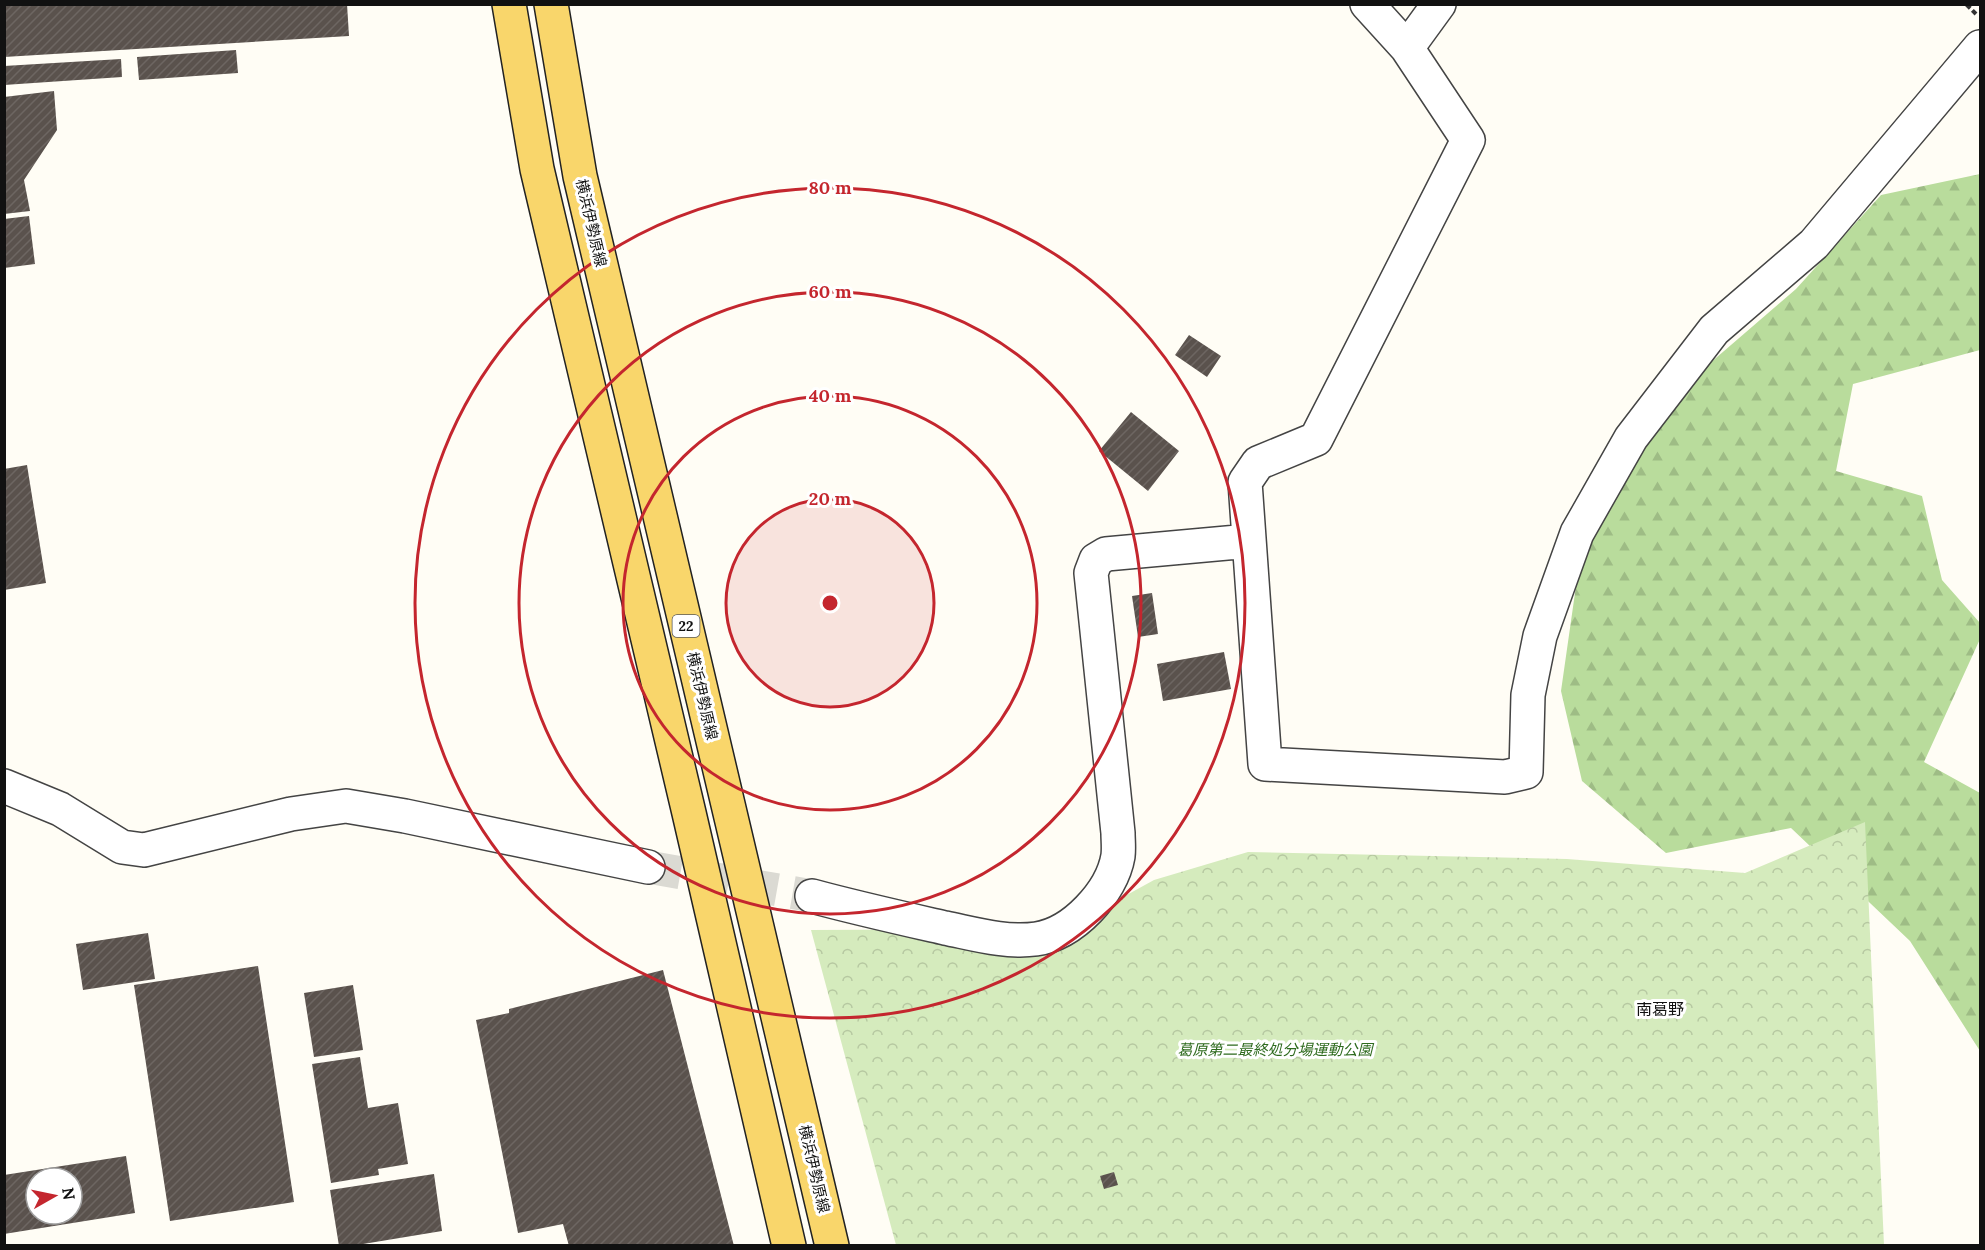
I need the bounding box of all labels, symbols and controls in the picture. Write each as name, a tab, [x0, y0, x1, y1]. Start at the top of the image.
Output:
text: 80 m	[808, 176, 852, 199]
street label: 横浜伊勢原線	[572, 177, 611, 269]
text: 60 m	[808, 280, 852, 303]
text: 40 m	[809, 384, 852, 407]
text: 20 m	[809, 487, 852, 510]
centre of rings	[820, 593, 840, 613]
road number: 22	[672, 615, 700, 637]
street label: 横浜伊勢原線	[683, 650, 722, 742]
district label: 南葛野	[1636, 999, 1684, 1019]
park label: 葛原第二最終処分場運動公園	[1177, 1040, 1374, 1059]
street label: 横浜伊勢原線	[795, 1123, 834, 1215]
north arrow	[24, 1166, 84, 1226]
text: N	[58, 1186, 80, 1201]

